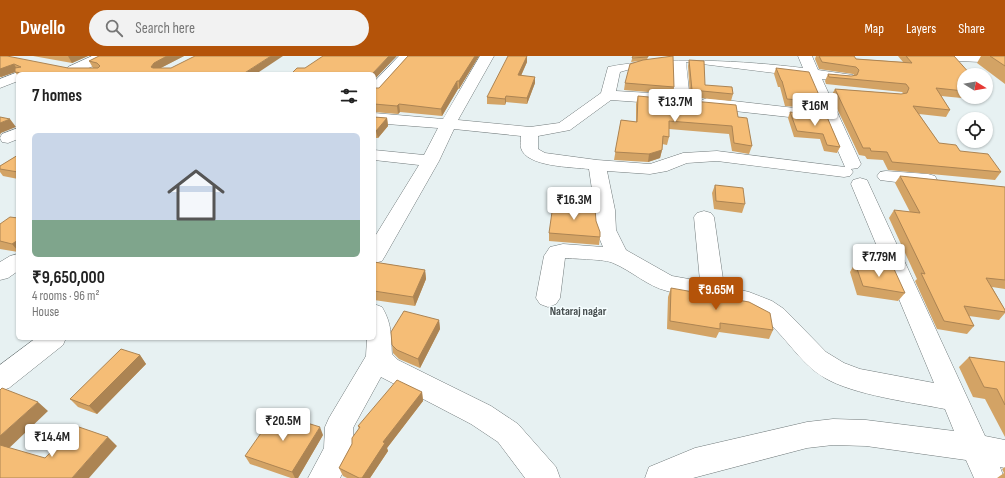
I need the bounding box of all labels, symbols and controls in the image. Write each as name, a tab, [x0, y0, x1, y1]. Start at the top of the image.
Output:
search box	[89, 10, 369, 46]
text: Dwello	[20, 17, 65, 40]
icon: search	[103, 17, 125, 39]
text: Search here	[135, 19, 195, 38]
text: Map	[864, 20, 884, 37]
text: Layers	[906, 20, 936, 37]
text: Share	[958, 20, 985, 37]
north arrow	[957, 68, 993, 104]
map controls	[957, 68, 993, 148]
icon: filters	[338, 85, 360, 107]
text: 7 homes	[32, 86, 82, 106]
pin: ₹13.7M	[642, 89, 708, 123]
pin: ₹16M	[791, 93, 839, 127]
text: ₹13.7M	[658, 94, 692, 110]
text: ₹16M	[802, 98, 828, 114]
button: locate	[957, 112, 993, 148]
icon: home	[160, 159, 232, 231]
pin: ₹16.3M	[541, 187, 607, 221]
text: ₹16.3M	[556, 192, 592, 208]
pin: ₹7.79M	[846, 244, 912, 278]
text: ₹7.79M	[862, 249, 896, 265]
text: ₹9,650,000	[32, 268, 105, 288]
pin: ₹9.65M	[683, 277, 749, 311]
text: ₹9.65M	[698, 282, 734, 298]
text: 4 rooms · 96 m²	[32, 288, 99, 304]
text: House	[32, 304, 59, 320]
district label: Nataraj nagar	[550, 304, 607, 319]
pin: ₹20.5M	[250, 408, 316, 442]
text: ₹20.5M	[265, 413, 301, 429]
pin: ₹14.4M	[19, 424, 85, 458]
text: ₹14.4M	[34, 429, 70, 445]

